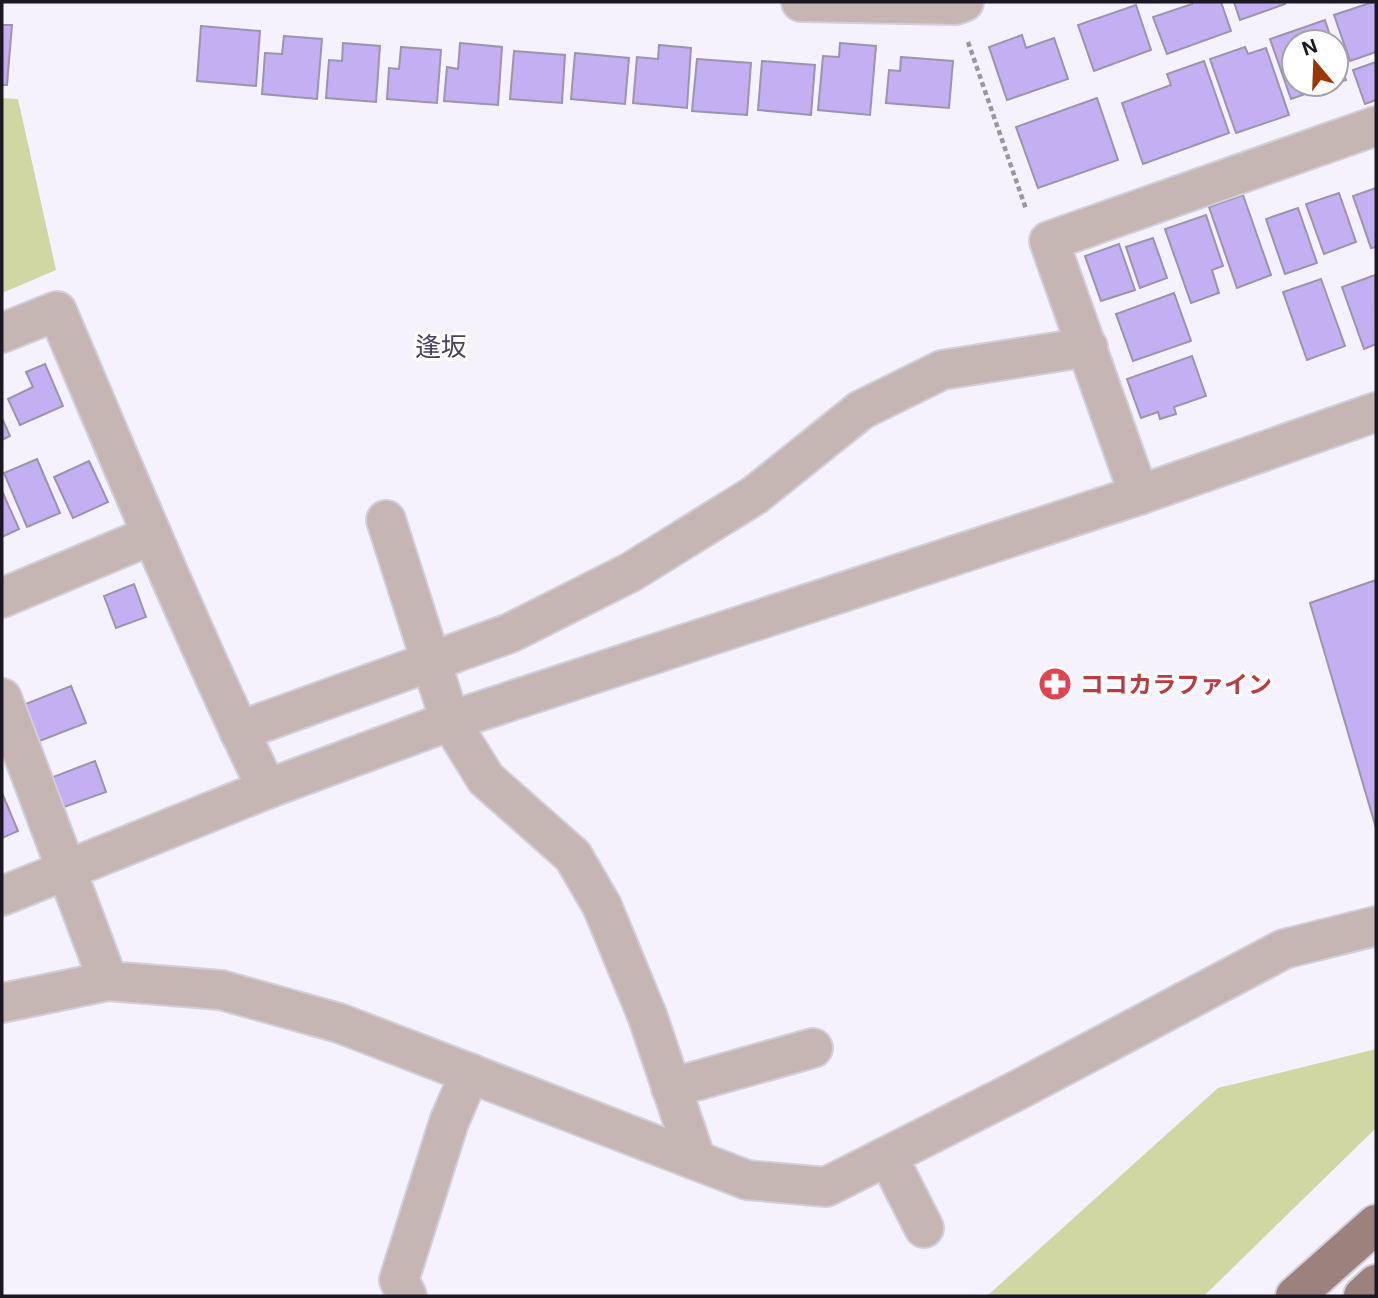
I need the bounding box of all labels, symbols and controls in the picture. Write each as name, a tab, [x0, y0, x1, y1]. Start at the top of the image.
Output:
north arrow	[1280, 28, 1350, 98]
text: N	[1299, 34, 1320, 61]
district label: 逢坂	[415, 331, 467, 362]
pharmacy icon: ココカラファイン	[1036, 665, 1074, 703]
place label: ココカラファイン	[1080, 670, 1272, 699]

